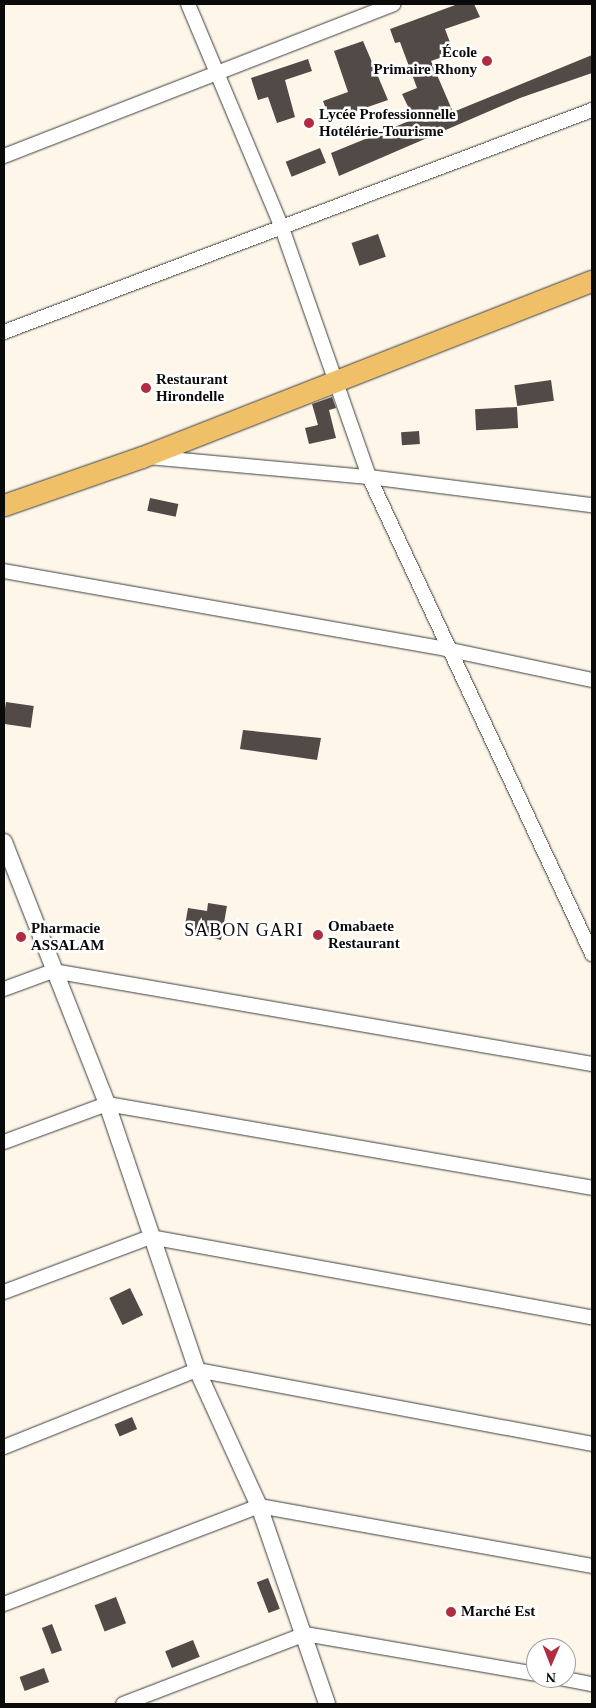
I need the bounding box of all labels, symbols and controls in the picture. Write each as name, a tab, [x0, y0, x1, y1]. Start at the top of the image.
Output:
place label: École Primaire Rhony	[374, 43, 477, 78]
marker: École Primaire Rhony	[481, 55, 493, 67]
place label: Lycée Professionnelle Hotélérie-Tourisme	[319, 105, 456, 140]
marker: Lycée Professionnelle Hotélérie-Tourisme	[303, 117, 315, 129]
place label: Restaurant Hirondelle	[156, 370, 228, 405]
marker: Restaurant Hirondelle	[140, 382, 152, 394]
place label: Omabaete Restaurant	[328, 917, 400, 952]
place label: Pharmacie ASSALAM	[31, 919, 104, 954]
district label: SABON GARI	[183, 919, 305, 941]
marker: Omabaete Restaurant	[312, 929, 324, 941]
marker: Pharmacie ASSALAM	[15, 931, 27, 943]
place label: Marché Est	[461, 1603, 535, 1621]
marker: Marché Est	[445, 1606, 457, 1618]
north arrow	[526, 1638, 576, 1688]
text: N	[546, 1670, 556, 1685]

